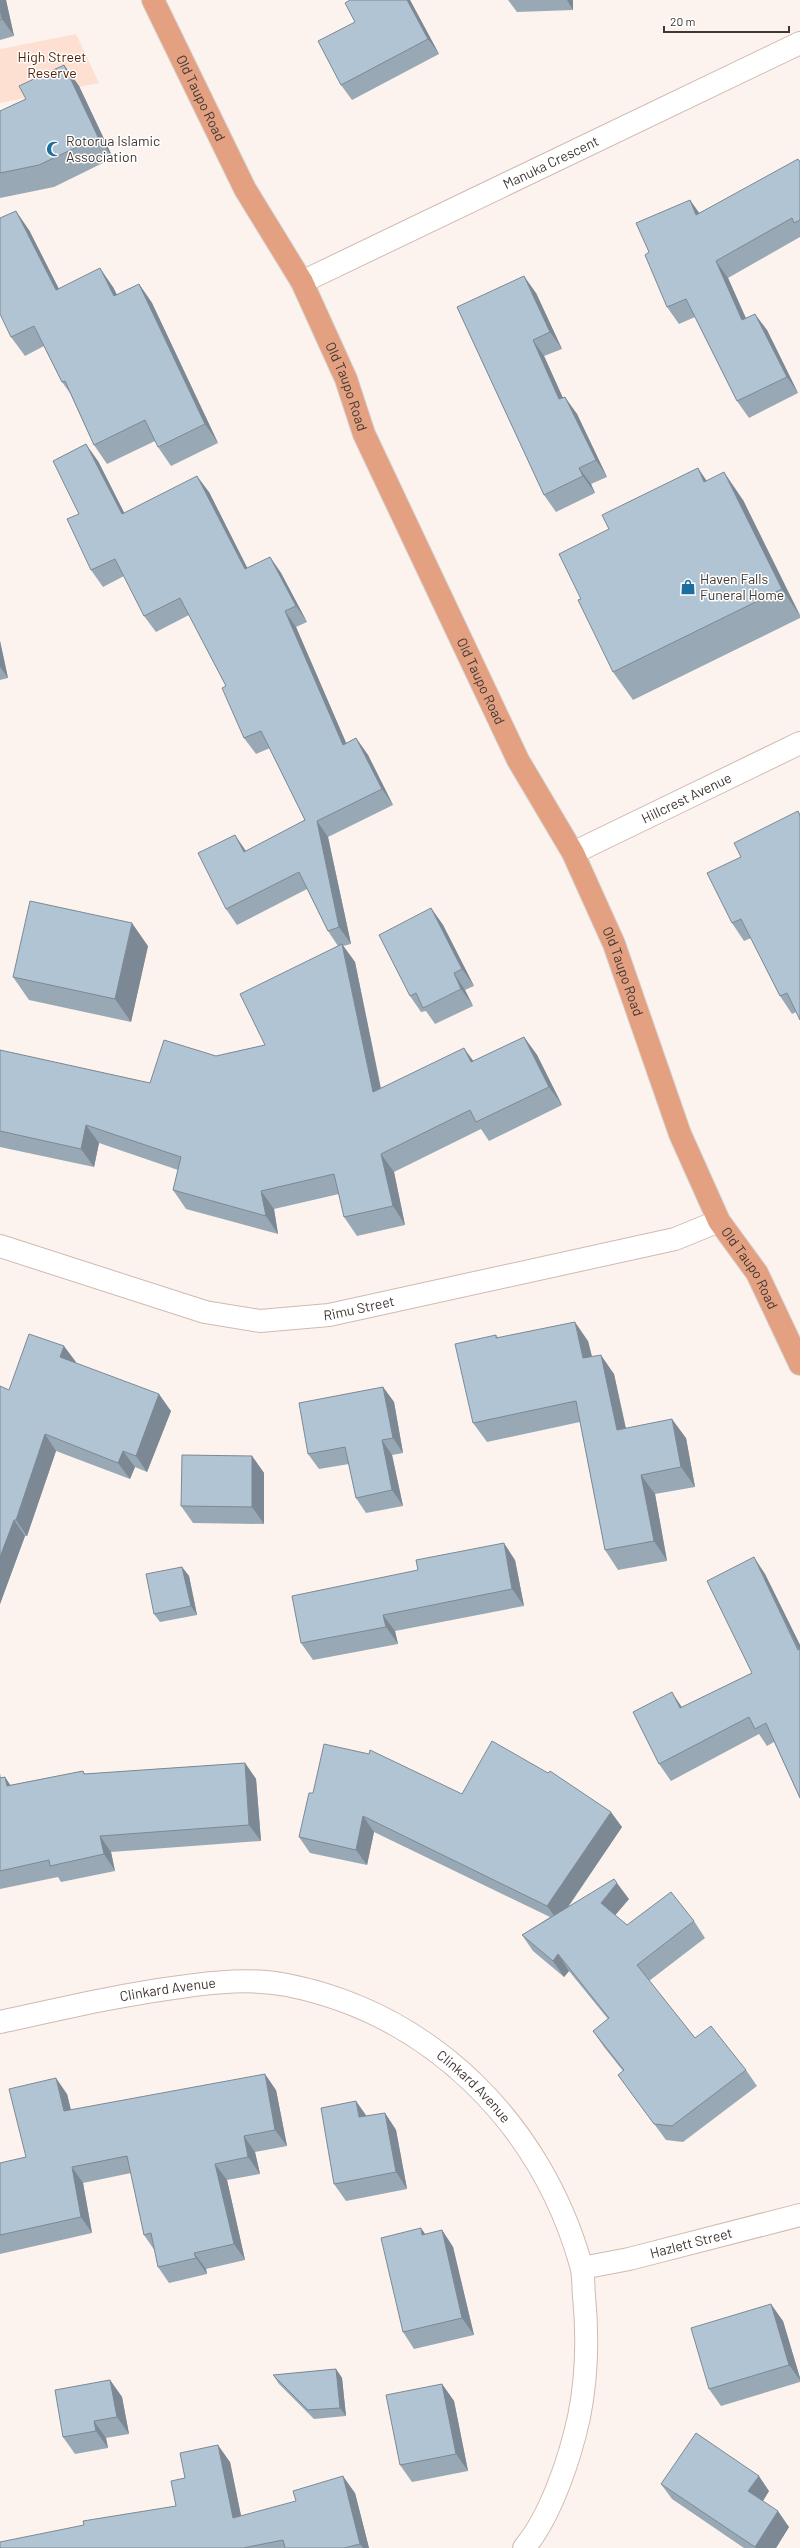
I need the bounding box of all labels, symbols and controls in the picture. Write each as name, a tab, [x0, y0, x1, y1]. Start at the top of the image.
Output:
scale bar	[664, 8, 789, 34]
text: 20 m	[670, 14, 696, 28]
park label: High Street Reserve	[18, 48, 86, 81]
street label: Old Taupo Road	[173, 52, 229, 144]
place label: Rotorua Islamic Association	[66, 132, 160, 165]
street label: Manuka Crescent	[500, 132, 601, 192]
mosque icon: Rotorua Islamic Association	[45, 140, 63, 158]
street label: Old Taupo Road	[322, 339, 371, 433]
place label: Haven Falls Funeral Home	[700, 570, 784, 603]
shop icon: Haven Falls Funeral Home	[679, 578, 697, 596]
street label: Old Taupo Road	[453, 635, 509, 727]
street label: Hillcrest Avenue	[638, 769, 734, 827]
street label: Old Taupo Road	[599, 924, 647, 1018]
street label: Old Taupo Road	[718, 1223, 782, 1312]
street label: Rimu Street	[323, 1292, 396, 1323]
street label: Clinkard Avenue	[118, 1974, 217, 2005]
street label: Clinkard Avenue	[434, 2046, 515, 2126]
street label: Hazlett Street	[648, 2224, 734, 2261]

